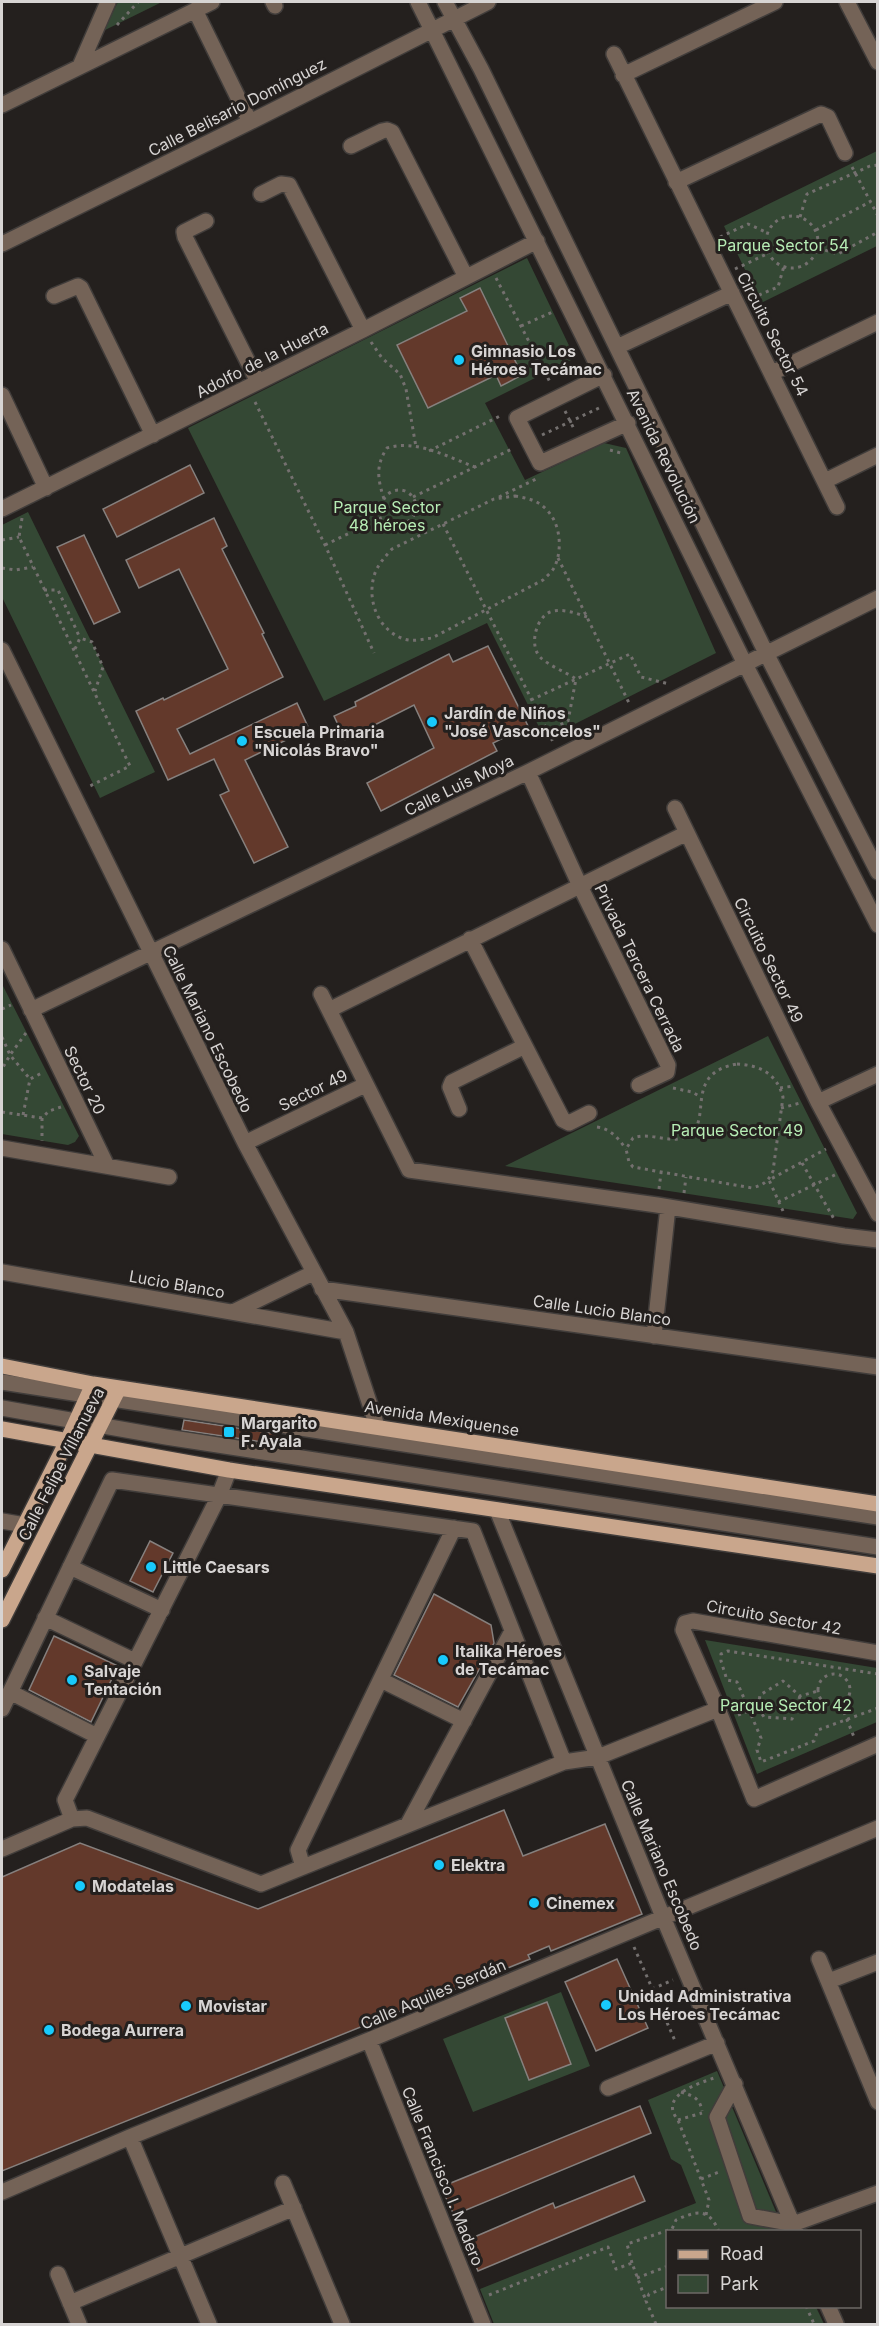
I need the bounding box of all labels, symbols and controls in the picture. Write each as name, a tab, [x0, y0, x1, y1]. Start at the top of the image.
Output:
street label: Calle Belisario Domínguez	[145, 53, 329, 161]
park label: Parque Sector 54	[717, 235, 849, 255]
street label: Circuito Sector 54	[733, 268, 813, 400]
street label: Adolfo de la Huerta	[192, 318, 332, 402]
place label: Gimnasio Los Héroes Tecámac	[471, 341, 602, 379]
marker: Gimnasio Los Héroes Tecámac	[452, 353, 466, 367]
street label: Avenida Revolución	[623, 385, 705, 527]
park label: Parque Sector 48 héroes	[333, 497, 441, 535]
place label: Jardín de Niños "José Vasconcelos"	[444, 703, 601, 741]
marker: Jardín de Niños "José Vasconcelos"	[425, 715, 439, 729]
place label: Escuela Primaria "Nicolás Bravo"	[254, 722, 384, 760]
marker: Escuela Primaria "Nicolás Bravo"	[235, 734, 249, 748]
street label: Calle Luis Moya	[401, 750, 517, 820]
street label: Privada Tercera Cerrada	[591, 881, 689, 1055]
street label: Circuito Sector 49	[730, 894, 808, 1026]
street label: Calle Mariano Escobedo	[159, 942, 257, 1116]
street label: Sector 20	[60, 1042, 110, 1118]
street label: Sector 49	[275, 1065, 351, 1115]
park label: Parque Sector 49	[671, 1120, 803, 1140]
street label: Lucio Blanco	[127, 1266, 227, 1302]
street label: Calle Lucio Blanco	[532, 1290, 672, 1330]
street label: Calle Felipe Villanueva	[14, 1384, 108, 1544]
street label: Avenida Mexiquense	[363, 1396, 521, 1440]
place label: Margarito F. Ayala	[241, 1413, 317, 1451]
marker: Margarito F. Ayala	[222, 1425, 236, 1439]
place label: Little Caesars	[163, 1557, 270, 1577]
marker: Little Caesars	[144, 1560, 158, 1574]
street label: Circuito Sector 42	[705, 1595, 843, 1639]
place label: Italika Héroes de Tecámac	[455, 1641, 562, 1679]
marker: Italika Héroes de Tecámac	[436, 1653, 450, 1667]
place label: Salvaje Tentación	[84, 1661, 162, 1699]
marker: Salvaje Tentación	[65, 1673, 79, 1687]
park label: Parque Sector 42	[720, 1695, 852, 1715]
street label: Calle Mariano Escobedo	[617, 1777, 707, 1953]
place label: Elektra	[451, 1855, 505, 1875]
marker: Elektra	[432, 1858, 446, 1872]
place label: Modatelas	[92, 1876, 174, 1896]
marker: Modatelas	[73, 1879, 87, 1893]
place label: Cinemex	[546, 1893, 615, 1913]
marker: Cinemex	[527, 1896, 541, 1910]
street label: Calle Aquiles Serdán	[357, 1954, 509, 2034]
place label: Unidad Administrativa Los Héroes Tecámac	[618, 1986, 791, 2024]
place label: Movistar	[198, 1996, 268, 2016]
marker: Unidad Administrativa Los Héroes Tecámac	[599, 1998, 613, 2012]
marker: Movistar	[179, 1999, 193, 2013]
place label: Bodega Aurrera	[61, 2020, 184, 2040]
marker: Bodega Aurrera	[42, 2023, 56, 2037]
street label: Calle Francisco I. Madero	[398, 2083, 488, 2269]
legend	[666, 2230, 861, 2308]
text: Road	[720, 2243, 763, 2264]
text: Park	[720, 2273, 759, 2294]

